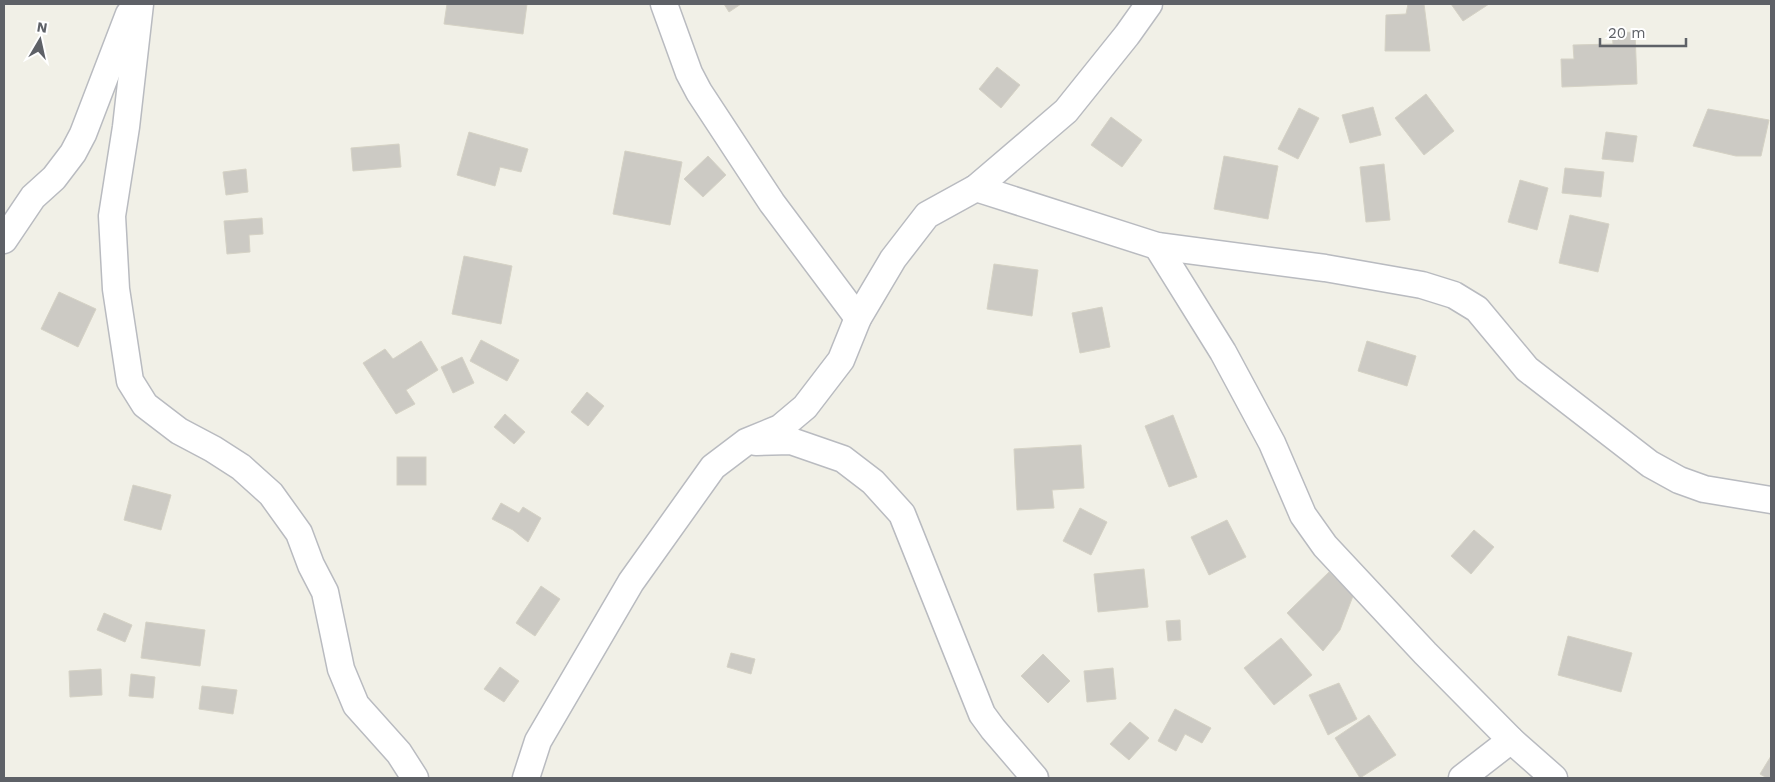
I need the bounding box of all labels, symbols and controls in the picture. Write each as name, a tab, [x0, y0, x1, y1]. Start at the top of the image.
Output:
north arrow	[15, 15, 65, 65]
scale bar	[1600, 15, 1686, 47]
text: N	[36, 18, 48, 36]
text: 20 m	[1608, 24, 1646, 42]

